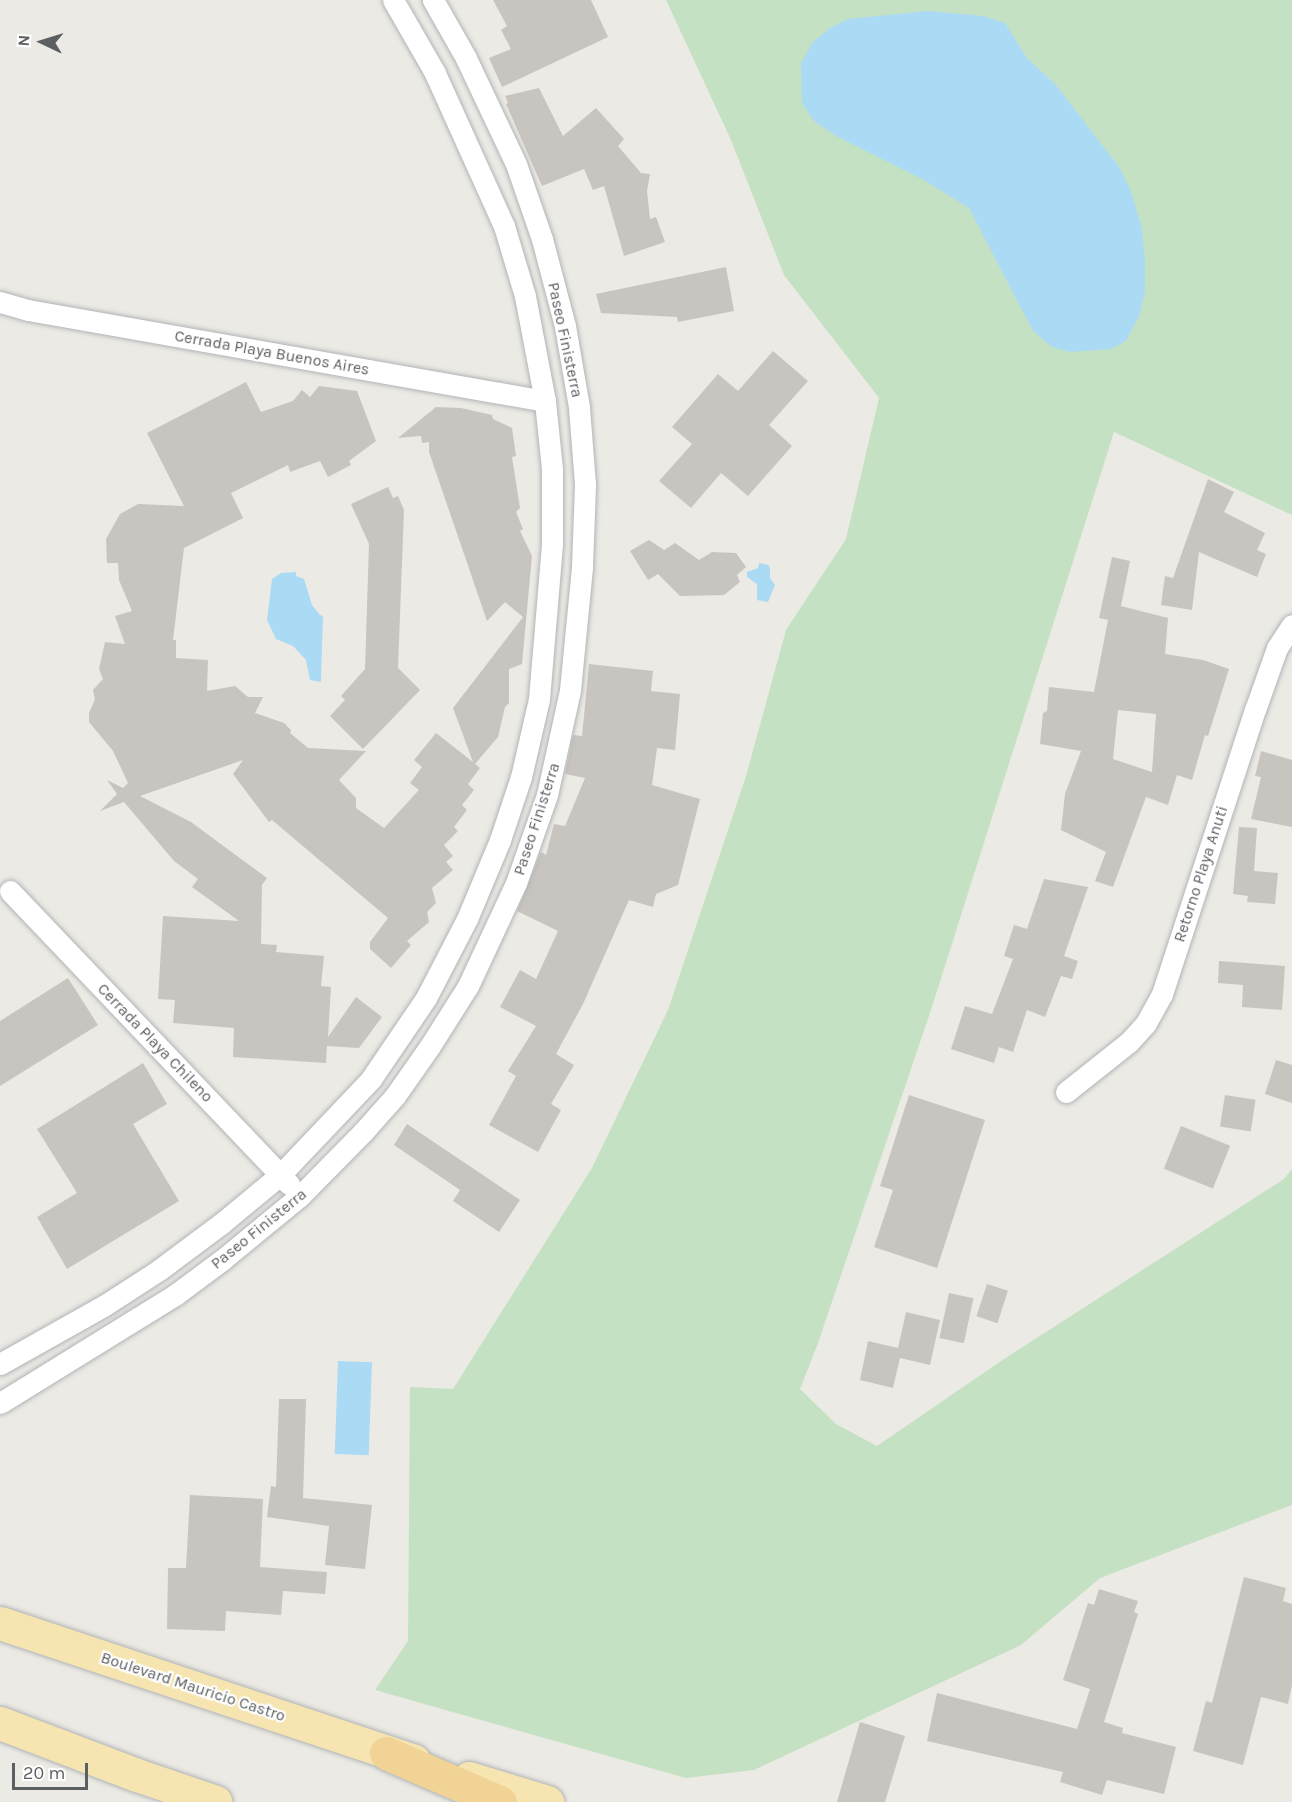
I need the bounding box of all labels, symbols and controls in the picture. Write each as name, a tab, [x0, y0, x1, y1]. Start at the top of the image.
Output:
north arrow	[12, 12, 72, 72]
text: N	[14, 34, 33, 47]
street label: Paseo Finisterra	[543, 281, 587, 399]
street label: Cerrada Playa Buenos Aires	[173, 326, 371, 380]
street label: Paseo Finisterra	[510, 760, 564, 878]
street label: Retorno Playa Anuti	[1170, 803, 1232, 945]
street label: Cerrada Playa Chileno	[93, 979, 217, 1107]
street label: Paseo Finisterra	[207, 1185, 311, 1273]
street label: Boulevard Mauricio Castro	[98, 1648, 288, 1726]
scale bar	[15, 1751, 92, 1789]
text: 20 m	[23, 1762, 65, 1784]

